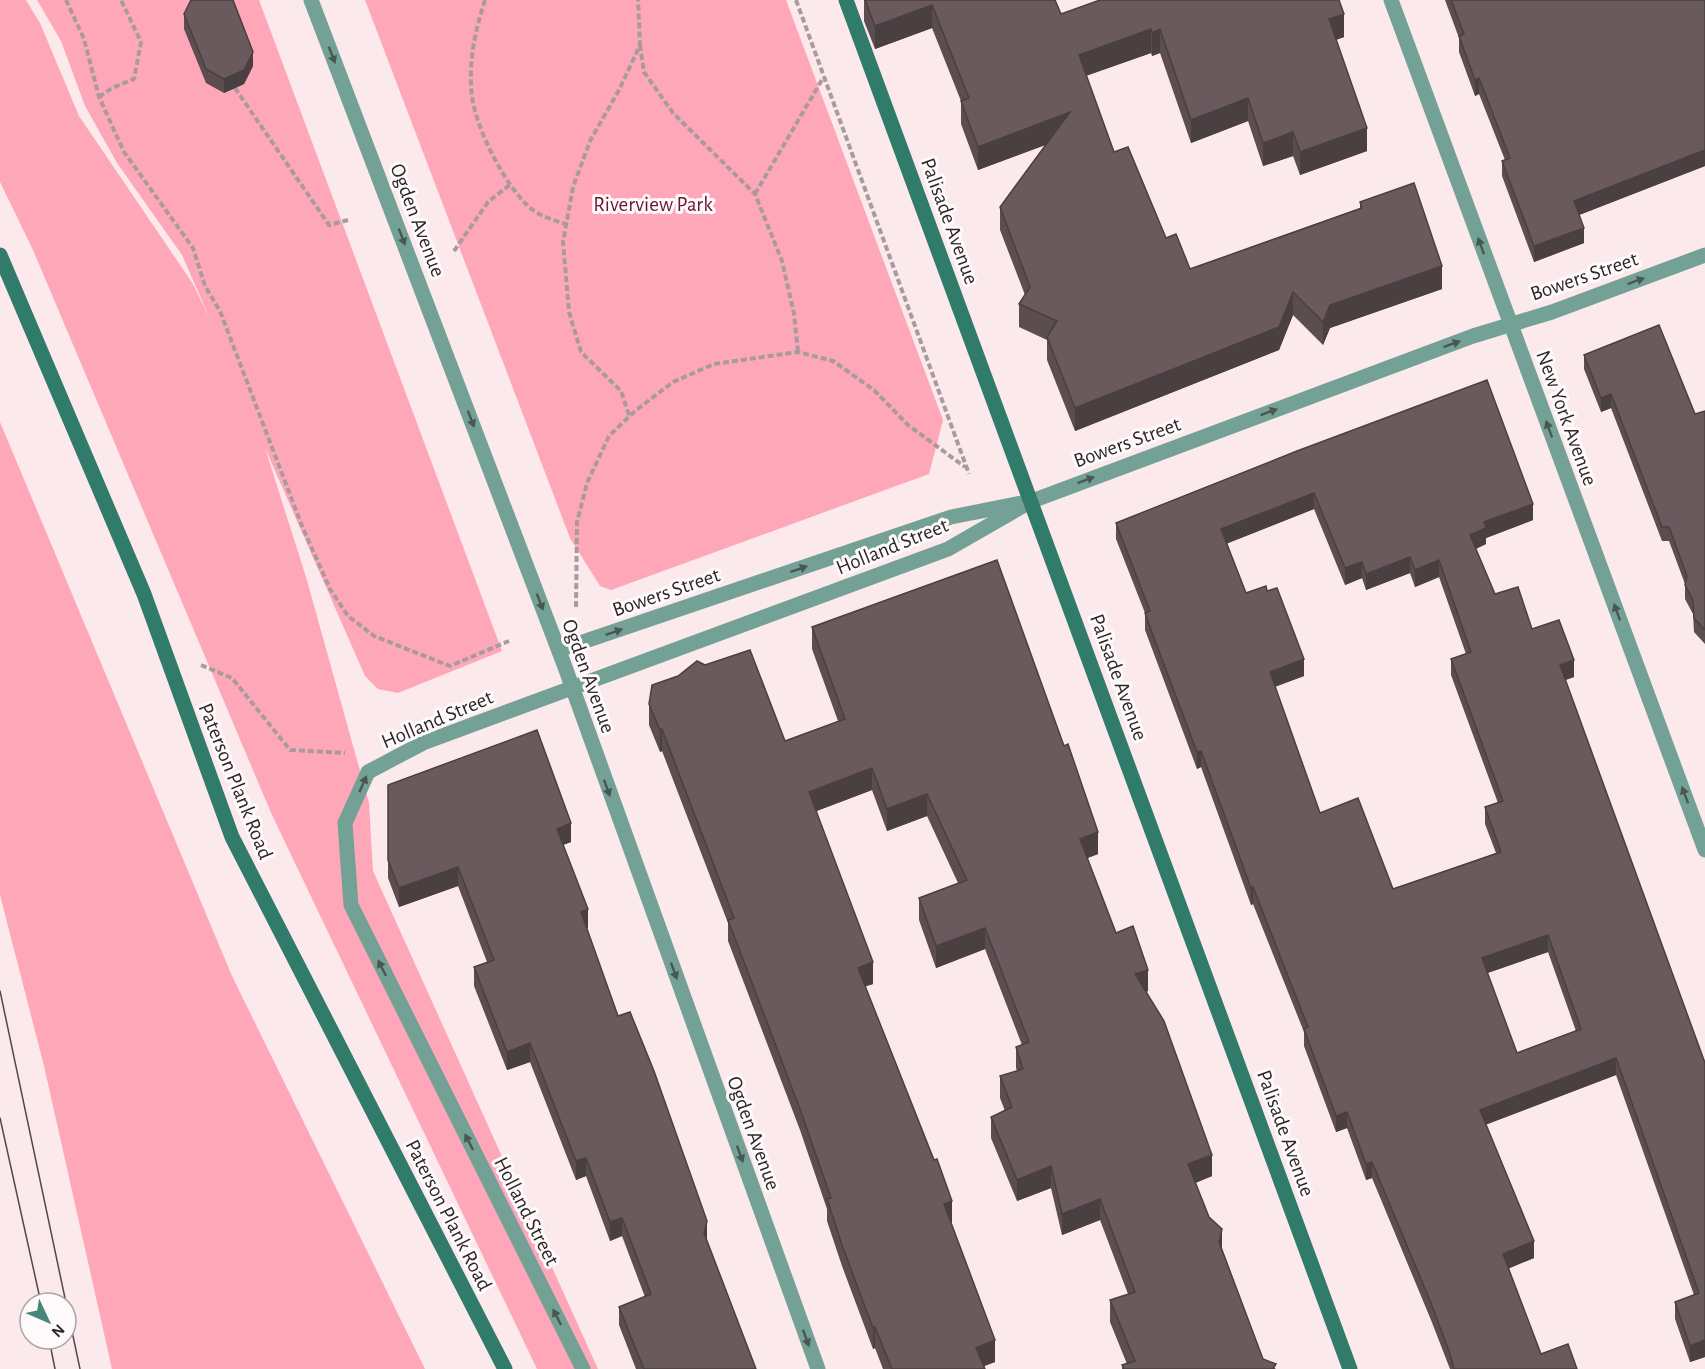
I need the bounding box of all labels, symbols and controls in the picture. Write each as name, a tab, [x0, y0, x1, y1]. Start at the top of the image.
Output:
one-way arrow	[328, 46, 338, 64]
street label: Palisade Avenue	[917, 155, 982, 287]
street label: Ogden Avenue	[386, 161, 449, 280]
park label: Riverview Park	[593, 194, 713, 215]
one-way arrow	[397, 228, 407, 246]
one-way arrow	[1476, 237, 1486, 255]
street label: Bowers Street	[1528, 248, 1641, 305]
one-way arrow	[1627, 275, 1645, 285]
one-way arrow	[1443, 339, 1461, 348]
street label: New York Avenue	[1532, 348, 1601, 489]
one-way arrow	[1260, 407, 1278, 416]
one-way arrow	[466, 410, 476, 428]
street label: Bowers Street	[1071, 413, 1184, 472]
one-way arrow	[1544, 420, 1554, 438]
one-way arrow	[1077, 475, 1095, 484]
street label: Holland Street	[833, 514, 951, 578]
street label: Bowers Street	[610, 564, 723, 621]
one-way arrow	[790, 564, 808, 574]
one-way arrow	[535, 593, 545, 611]
one-way arrow	[1612, 603, 1621, 621]
street label: Palisade Avenue	[1086, 611, 1151, 743]
street label: Ogden Avenue	[558, 616, 619, 736]
one-way arrow	[605, 627, 623, 637]
street label: Holland Street	[378, 686, 496, 752]
street label: Paterson Plank Road	[195, 700, 276, 862]
one-way arrow	[358, 776, 367, 793]
one-way arrow	[603, 779, 613, 797]
one-way arrow	[1679, 786, 1689, 804]
one-way arrow	[377, 959, 387, 976]
one-way arrow	[669, 962, 679, 980]
street label: Palisade Avenue	[1253, 1067, 1318, 1199]
street label: Ogden Avenue	[723, 1073, 784, 1193]
one-way arrow	[465, 1134, 474, 1151]
street label: Paterson Plank Road	[401, 1136, 496, 1294]
one-way arrow	[736, 1145, 745, 1163]
street label: Holland Street	[490, 1154, 563, 1269]
north arrow	[18, 1291, 78, 1351]
one-way arrow	[552, 1308, 561, 1325]
text: N	[48, 1321, 68, 1340]
one-way arrow	[802, 1329, 812, 1347]

